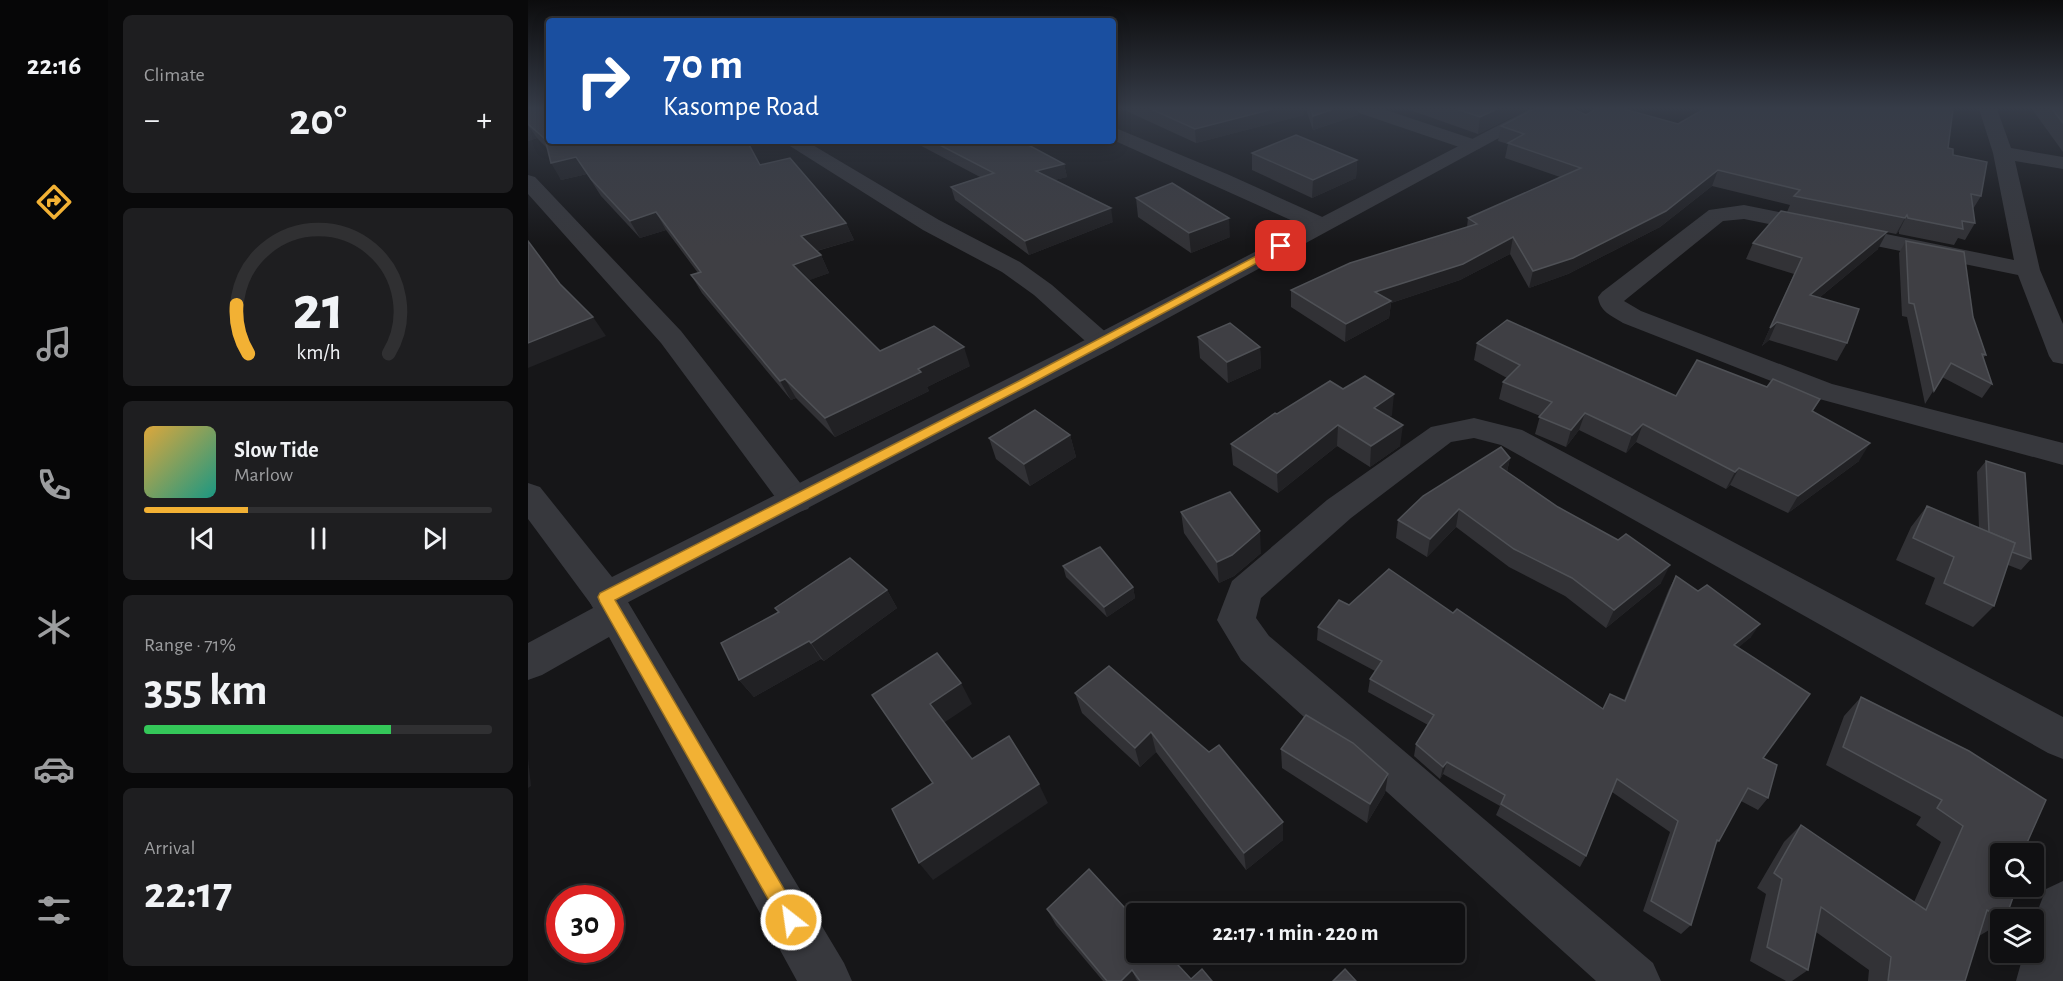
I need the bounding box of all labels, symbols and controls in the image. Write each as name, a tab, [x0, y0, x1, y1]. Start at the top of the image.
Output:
icon: right	[564, 42, 642, 120]
text: 70 m	[663, 44, 743, 86]
text: 22:16	[27, 52, 81, 79]
text: Climate	[144, 65, 205, 85]
text: Kasompe Road	[663, 93, 819, 120]
text: 20°	[289, 98, 347, 143]
text: −	[144, 104, 160, 137]
text: +	[476, 104, 492, 137]
icon: directions	[33, 181, 75, 223]
pin	[1255, 220, 1306, 271]
icon: arrive	[1264, 229, 1297, 262]
text: 21	[292, 278, 344, 340]
icon: music	[33, 323, 75, 365]
text: km/h	[296, 343, 340, 364]
text: Slow Tide	[234, 439, 319, 461]
icon: phone	[33, 464, 75, 506]
text: Marlow	[234, 465, 293, 485]
icon: previous	[186, 522, 219, 555]
icon: pause	[302, 522, 335, 555]
icon: next	[418, 522, 451, 555]
icon: climate	[33, 606, 75, 648]
text: Range · 71%	[144, 635, 236, 655]
text: 355 km	[144, 668, 268, 713]
icon: car	[33, 748, 75, 790]
text: Arrival	[144, 838, 195, 858]
map controls	[1990, 843, 2044, 963]
button: search	[1990, 843, 2044, 897]
text: 22:17	[144, 871, 232, 916]
speed limit sign: 30	[546, 885, 624, 963]
position arrow	[759, 888, 823, 952]
icon: filters	[33, 889, 75, 931]
button: layers	[1990, 909, 2044, 963]
text: 22:17 · 1 min · 220 m	[1212, 922, 1379, 944]

